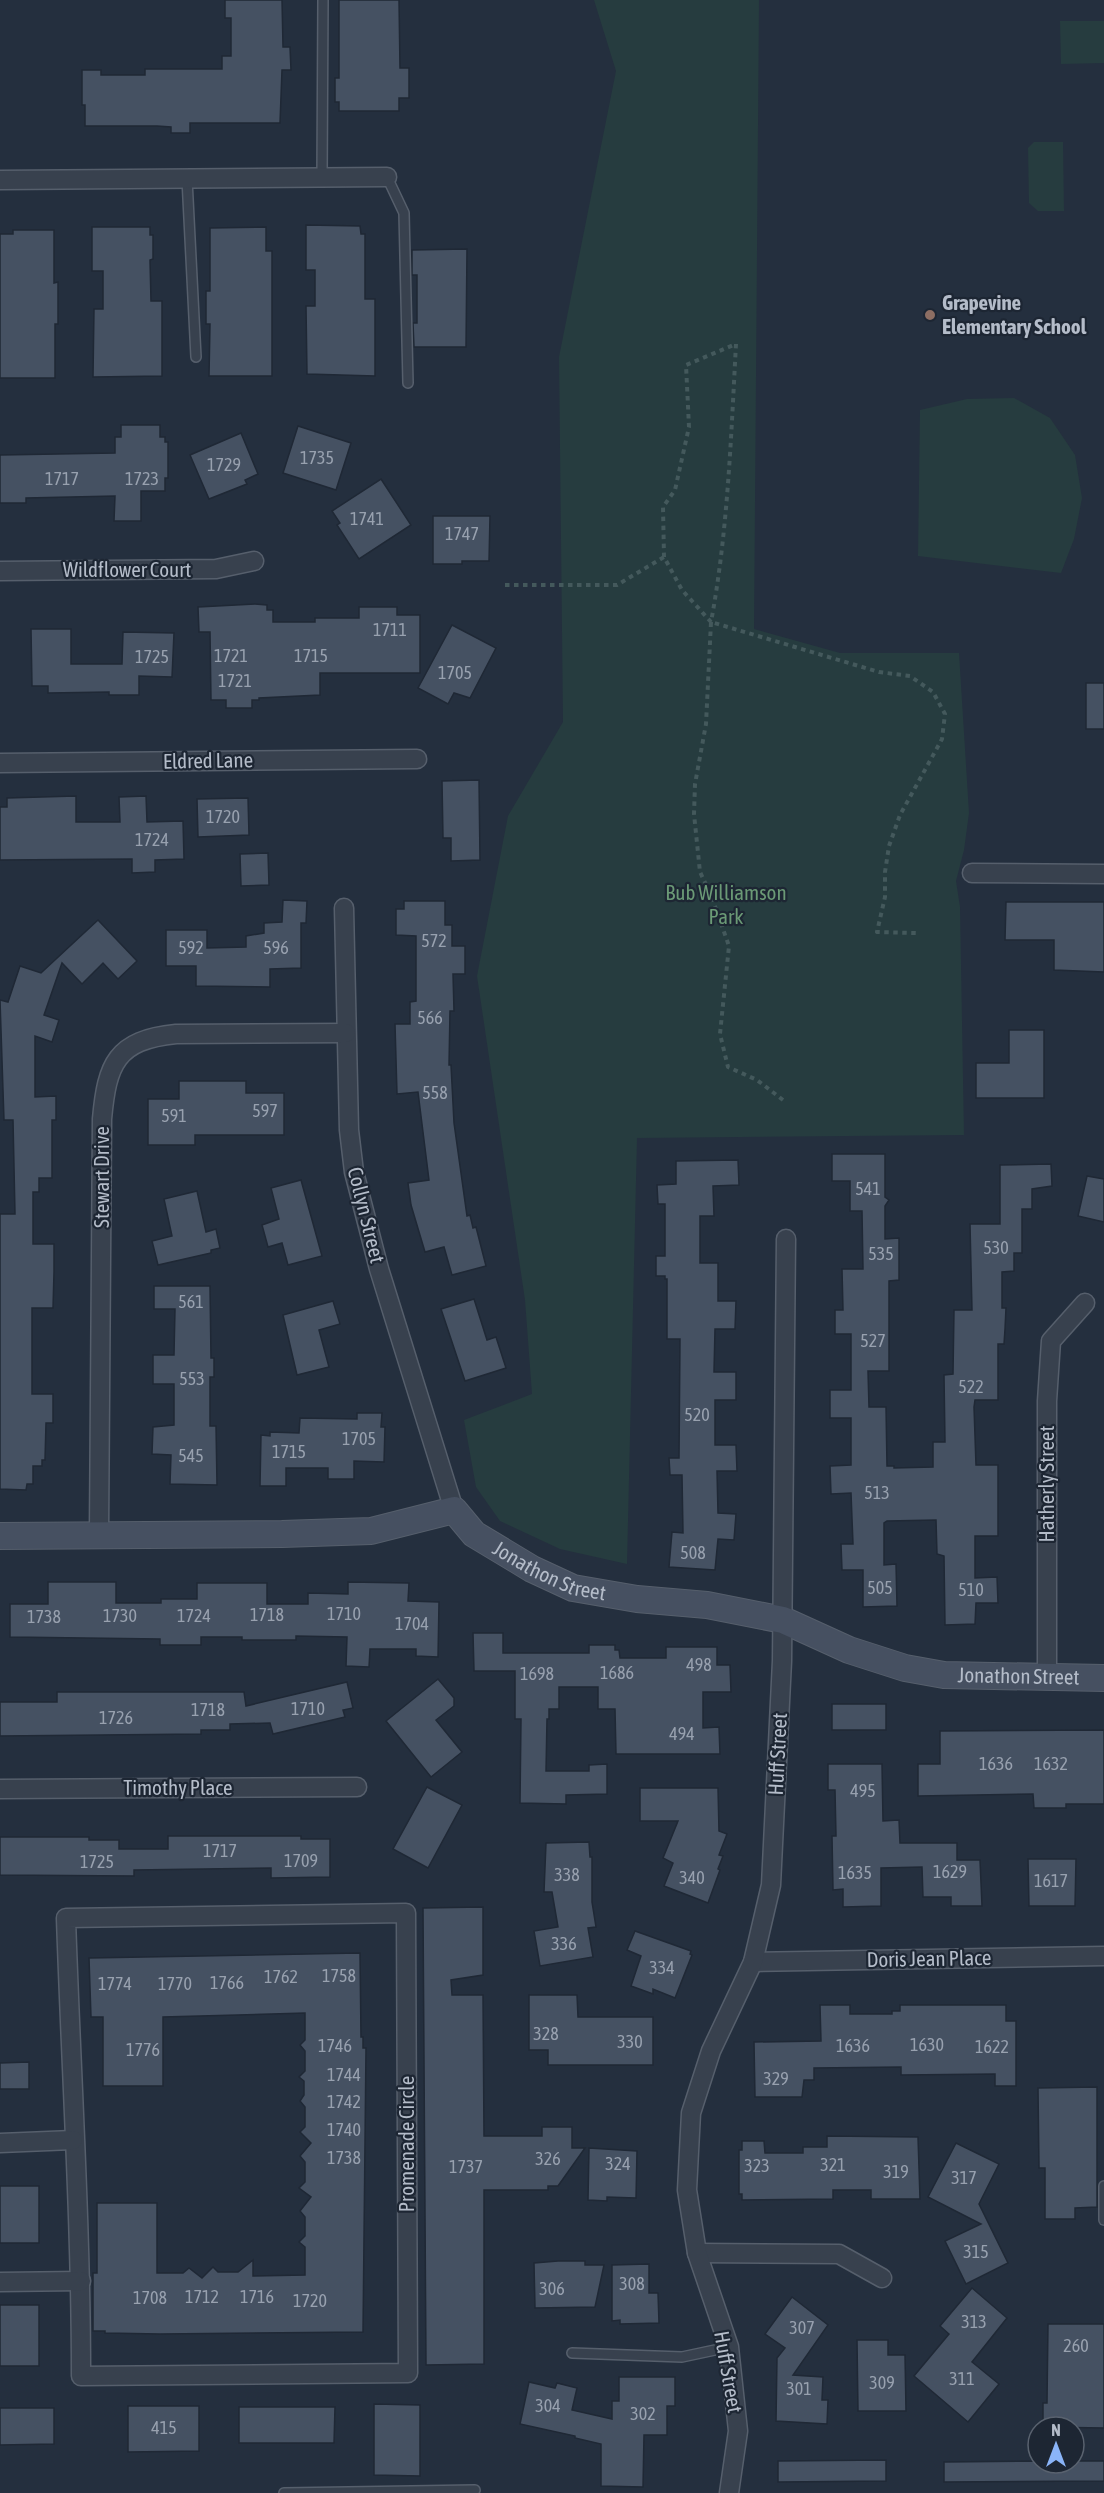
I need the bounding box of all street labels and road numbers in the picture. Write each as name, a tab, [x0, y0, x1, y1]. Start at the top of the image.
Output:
street label: Wildflower Court	[63, 557, 191, 581]
street label: Eldred Lane	[163, 747, 253, 773]
street label: Stewart Drive	[89, 1126, 113, 1228]
street label: Collyn Street	[343, 1164, 390, 1265]
street label: Hatherly Street	[1034, 1426, 1058, 1542]
street label: Jonathon Street	[489, 1535, 608, 1604]
street label: Jonathon Street	[957, 1662, 1080, 1689]
street label: Huff Street	[763, 1712, 791, 1796]
street label: Timothy Place	[123, 1775, 233, 1799]
street label: Doris Jean Place	[866, 1945, 992, 1971]
street label: Promenade Circle	[394, 2076, 418, 2212]
street label: Huff Street	[710, 2329, 748, 2415]

